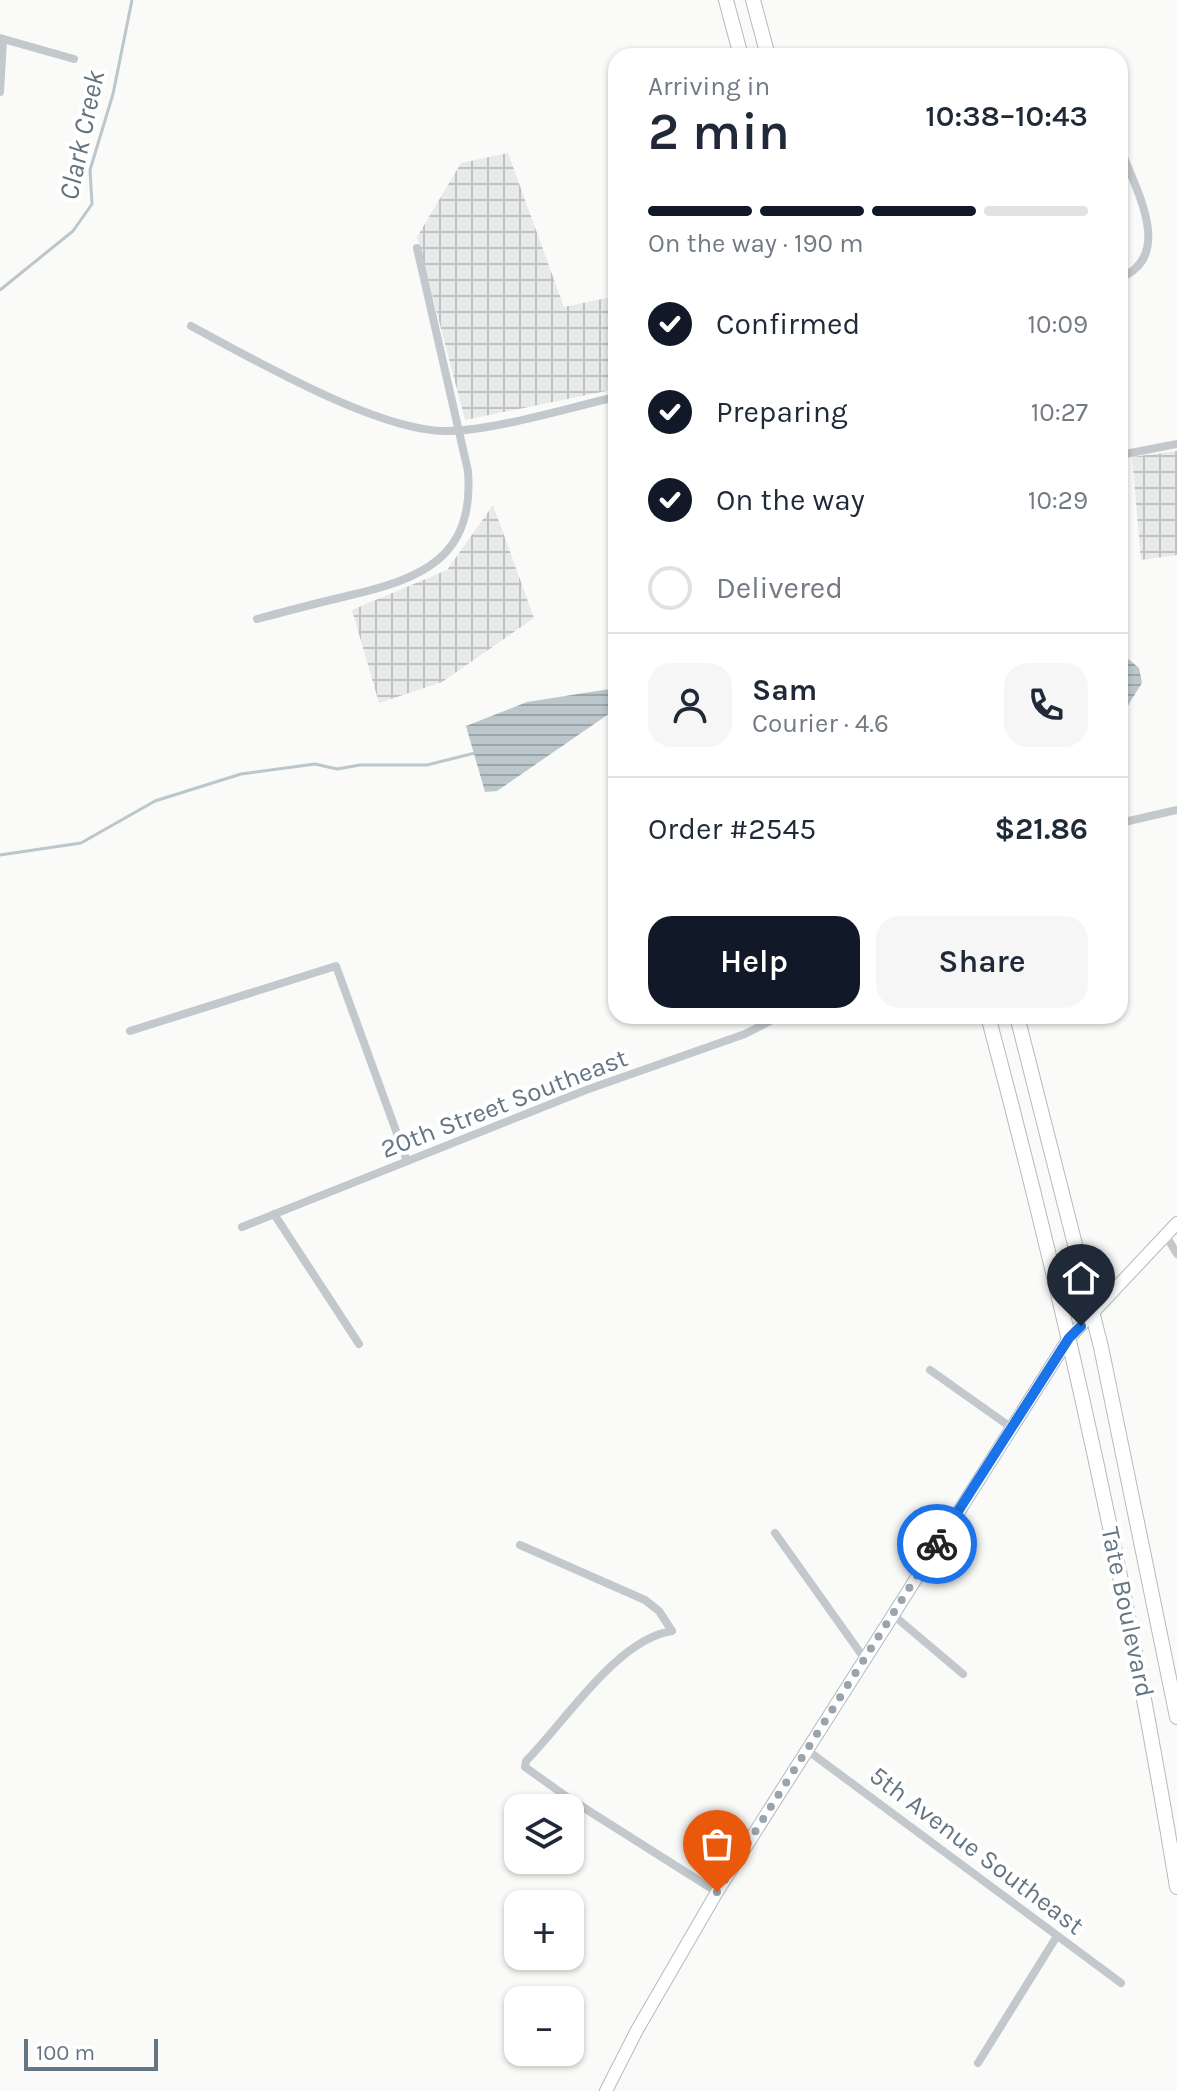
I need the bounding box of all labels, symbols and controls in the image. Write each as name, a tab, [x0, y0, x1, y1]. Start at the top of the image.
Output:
water label: Clark Creek	[52, 67, 111, 203]
text: Arriving in	[648, 71, 770, 102]
text: 10:38–10:43	[925, 98, 1088, 134]
text: 2 min	[648, 101, 790, 162]
text: On the way · 190 m	[648, 228, 864, 259]
icon: check	[648, 302, 692, 346]
text: Confirmed	[716, 306, 860, 342]
text: 10:09	[1027, 309, 1088, 340]
icon: check	[648, 390, 692, 434]
text: Preparing	[716, 394, 848, 430]
text: 10:27	[1031, 397, 1088, 428]
icon: check	[648, 478, 692, 522]
text: On the way	[716, 482, 865, 518]
text: 10:29	[1028, 485, 1088, 516]
text: Delivered	[716, 570, 843, 606]
button: person	[648, 663, 732, 747]
button: phone	[1004, 663, 1088, 747]
text: Sam	[752, 672, 817, 708]
text: Courier · 4.6	[752, 708, 889, 739]
text: Order #2545	[648, 811, 816, 847]
text: $21.86	[994, 811, 1088, 847]
button: Help	[648, 916, 860, 1008]
button: Share	[876, 916, 1088, 1008]
street label: 20th Street Southeast	[376, 1042, 632, 1165]
pin	[1047, 1244, 1115, 1326]
icon: home	[1059, 1256, 1103, 1300]
courier	[897, 1504, 977, 1584]
icon: bike	[915, 1522, 959, 1566]
street label: Tate Boulevard	[1094, 1524, 1161, 1700]
street label: 5th Avenue Southeast	[863, 1760, 1090, 1941]
map controls	[504, 1794, 584, 2066]
button: layers	[504, 1794, 584, 1874]
pin	[683, 1810, 751, 1892]
icon: bag	[695, 1822, 739, 1866]
button: +	[504, 1890, 584, 1970]
button: −	[504, 1986, 584, 2066]
scale bar	[24, 2035, 158, 2071]
text: 100 m	[36, 2040, 95, 2066]

